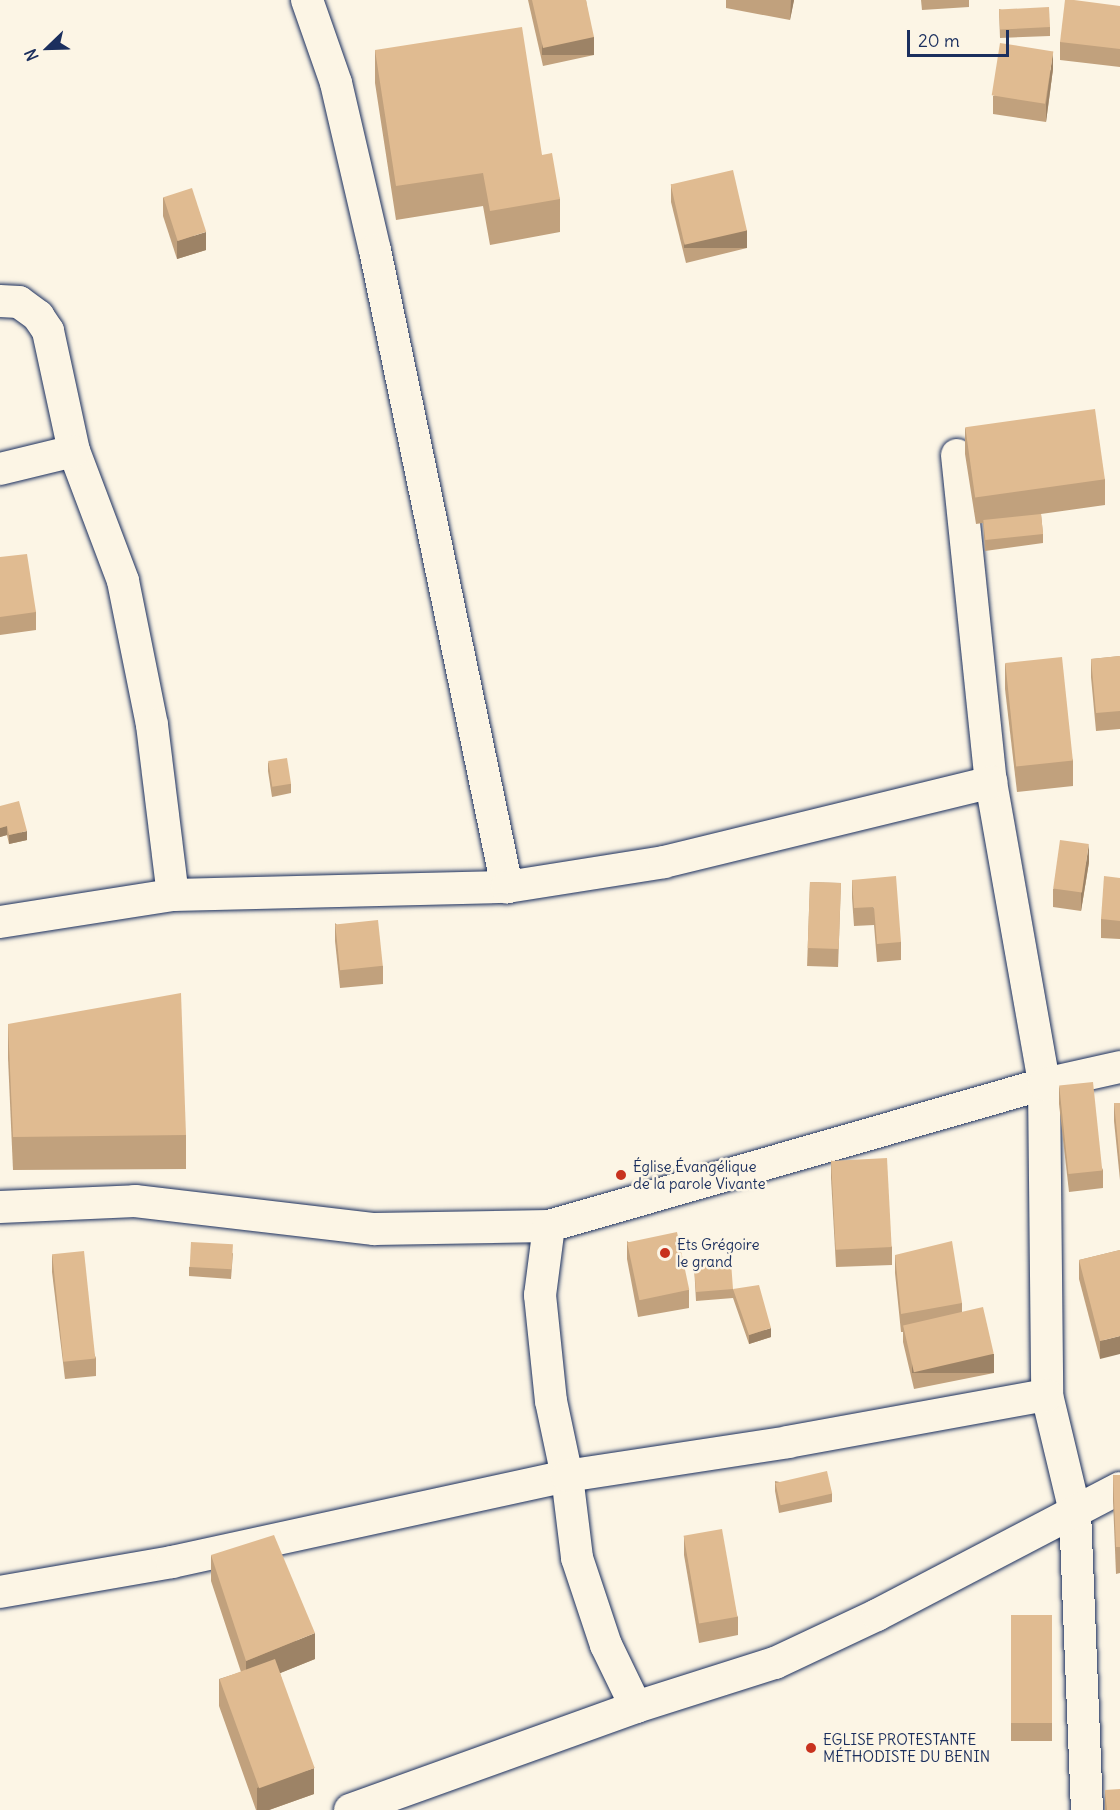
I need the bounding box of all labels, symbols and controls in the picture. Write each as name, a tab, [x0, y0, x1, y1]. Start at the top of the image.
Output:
north arrow	[18, 18, 78, 78]
scale bar	[910, 18, 1012, 56]
text: 20 m	[918, 29, 960, 52]
text: N	[20, 46, 43, 64]
place label: Église Évangélique de la parole Vivante	[633, 1157, 765, 1192]
marker: Église Évangélique de la parole Vivante	[614, 1168, 628, 1182]
place label: Ets Grégoire le grand	[677, 1235, 760, 1270]
marker: Ets Grégoire le grand	[658, 1246, 672, 1260]
place label: EGLISE PROTESTANTE MÉTHODISTE DU BENIN	[823, 1730, 990, 1765]
marker: EGLISE PROTESTANTE MÉTHODISTE DU BENIN	[804, 1741, 818, 1755]

